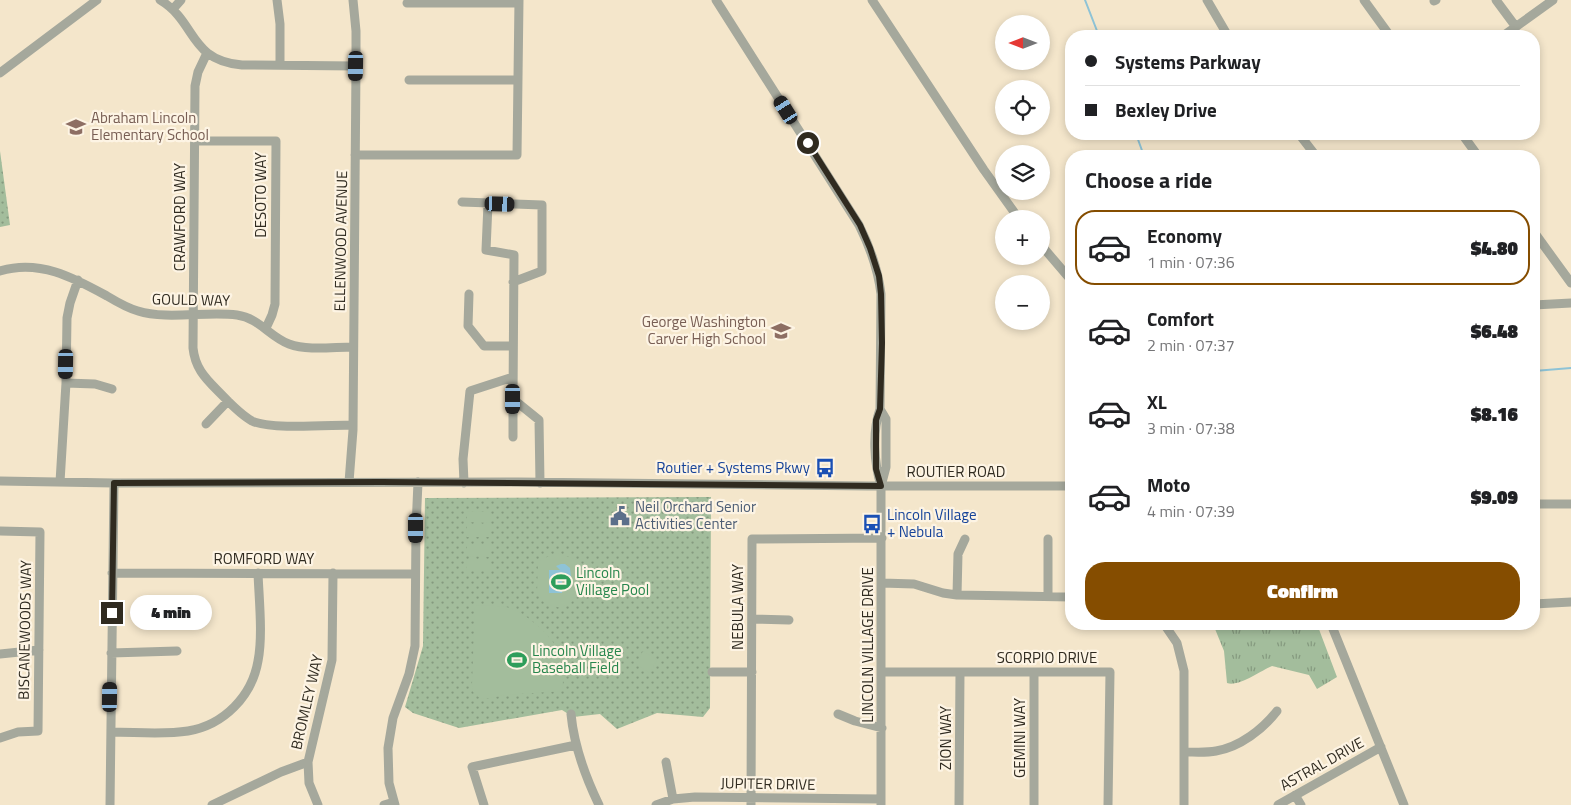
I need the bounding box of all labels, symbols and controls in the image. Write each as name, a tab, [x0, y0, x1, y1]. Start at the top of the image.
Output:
north arrow	[995, 15, 1050, 70]
map controls	[995, 15, 1050, 330]
text: Systems Parkway	[1115, 47, 1261, 76]
car	[348, 51, 363, 81]
button: locate	[995, 80, 1050, 135]
car	[771, 93, 800, 127]
text: Bexley Drive	[1115, 95, 1217, 124]
place label: Abraham Lincoln Elementary School	[91, 106, 209, 146]
school or university icon: Abraham Lincoln Elementary School	[65, 116, 87, 138]
route start	[797, 132, 819, 154]
button: layers	[995, 145, 1050, 200]
street label: DESOTO WAY	[249, 152, 272, 238]
street label: CRAWFORD WAY	[168, 163, 191, 271]
text: Choose a ride	[1085, 163, 1212, 197]
street label: ELLENWOOD AVENUE	[328, 170, 353, 312]
car	[484, 196, 515, 212]
button: +	[995, 210, 1050, 265]
text: Economy	[1147, 221, 1222, 250]
icon: car	[1087, 225, 1132, 270]
text: $4.80	[1471, 233, 1518, 262]
text: 1 min · 07:36	[1147, 250, 1235, 274]
button: −	[995, 275, 1050, 330]
street label: GOULD WAY	[152, 287, 230, 312]
text: Comfort	[1147, 304, 1214, 333]
icon: car	[1087, 308, 1132, 353]
place label: George Washington Carver High School	[642, 310, 766, 350]
text: $6.48	[1471, 316, 1518, 345]
school or university icon: George Washington Carver High School	[770, 320, 792, 342]
text: 2 min · 07:37	[1147, 333, 1235, 357]
car	[58, 349, 73, 379]
car	[505, 384, 520, 414]
text: XL	[1147, 387, 1167, 416]
icon: car	[1087, 391, 1132, 436]
text: $8.16	[1471, 399, 1518, 428]
text: 3 min · 07:38	[1147, 416, 1235, 440]
place label: Routier + Systems Pkwy	[656, 456, 810, 479]
bus stop icon: Routier + Systems Pkwy	[814, 457, 836, 479]
street label: ROUTIER ROAD	[907, 460, 1005, 483]
text: Moto	[1147, 470, 1190, 499]
icon: car	[1087, 474, 1132, 519]
text: $9.09	[1471, 482, 1518, 511]
place label: Neil Orchard Senior Activities Center	[635, 495, 756, 535]
text: 4 min · 07:39	[1147, 499, 1235, 523]
place label: Lincoln Village + Nebula	[887, 503, 976, 543]
public building icon: Neil Orchard Senior Activities Center	[609, 505, 631, 527]
car	[408, 513, 423, 543]
bus stop icon: Lincoln Village + Nebula	[861, 513, 883, 535]
street label: ROMFORD WAY	[214, 547, 314, 570]
street label: BISCANEWOODS WAY	[12, 560, 37, 700]
place label: Lincoln Village Pool	[576, 561, 649, 601]
button: Confirm	[1085, 562, 1520, 620]
street label: NEBULA WAY	[726, 564, 749, 650]
street label: LINCOLN VILLAGE DRIVE	[856, 567, 879, 723]
sports icon: Lincoln Village Pool	[550, 571, 572, 593]
callout: 4 min	[130, 596, 212, 630]
text: 4 min	[151, 600, 191, 624]
route end	[101, 602, 123, 624]
place label: Lincoln Village Baseball Field	[532, 639, 621, 679]
street label: SCORPIO DRIVE	[997, 646, 1097, 669]
sports icon: Lincoln Village Baseball Field	[506, 649, 528, 671]
street label: BROMLEY WAY	[284, 652, 329, 752]
car	[102, 682, 117, 712]
street label: GEMINI WAY	[1008, 698, 1031, 778]
street label: ZION WAY	[934, 706, 957, 770]
street label: ASTRAL DRIVE	[1275, 731, 1368, 796]
street label: JUPITER DRIVE	[720, 771, 816, 796]

